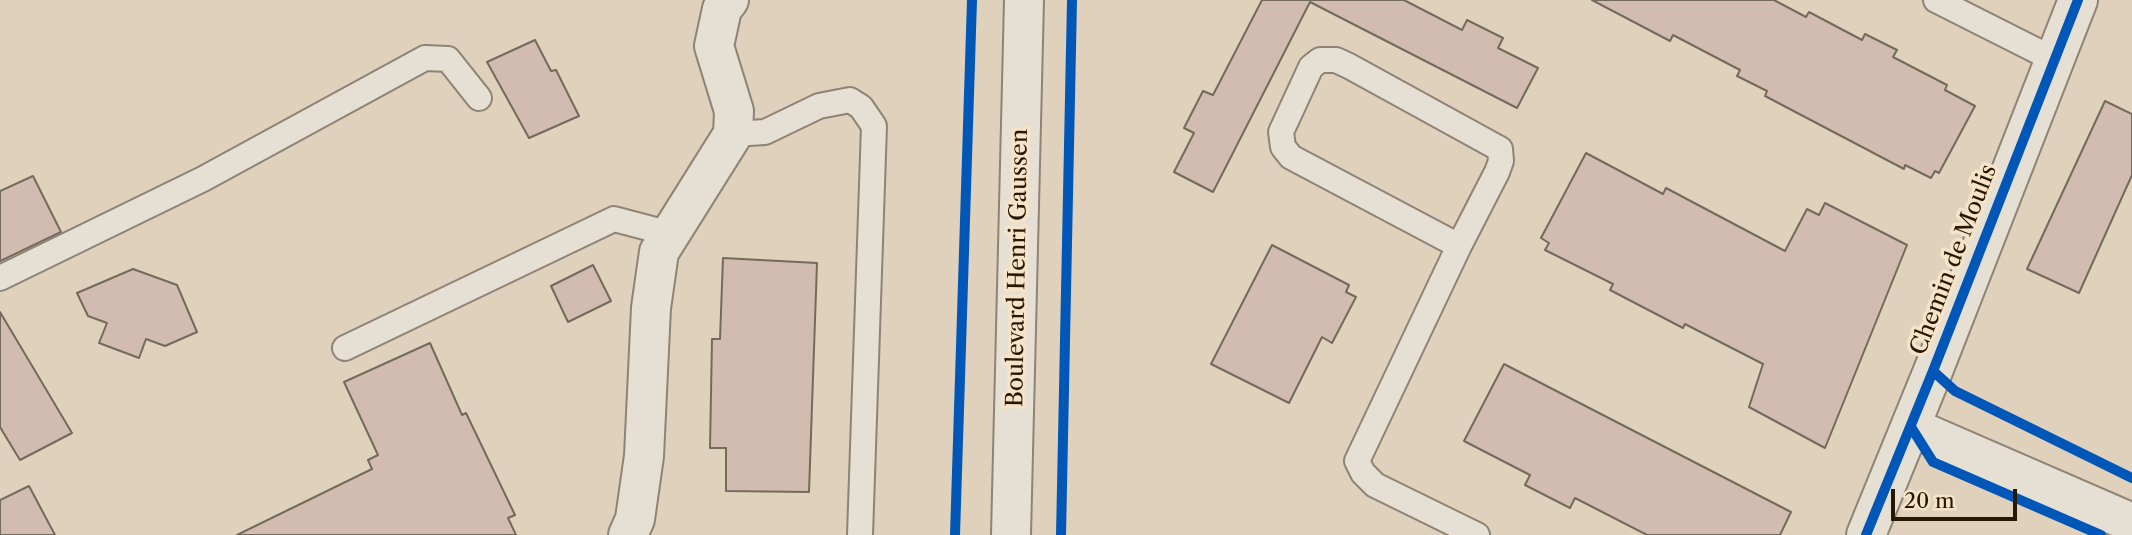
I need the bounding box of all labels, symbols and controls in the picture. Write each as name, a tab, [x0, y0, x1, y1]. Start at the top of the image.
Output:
street label: Boulevard Henri Gaussen	[1002, 129, 1034, 407]
street label: Chemin de Moulis	[1905, 161, 2003, 359]
scale bar	[1894, 476, 2020, 520]
text: 20 m	[1904, 488, 1955, 513]

